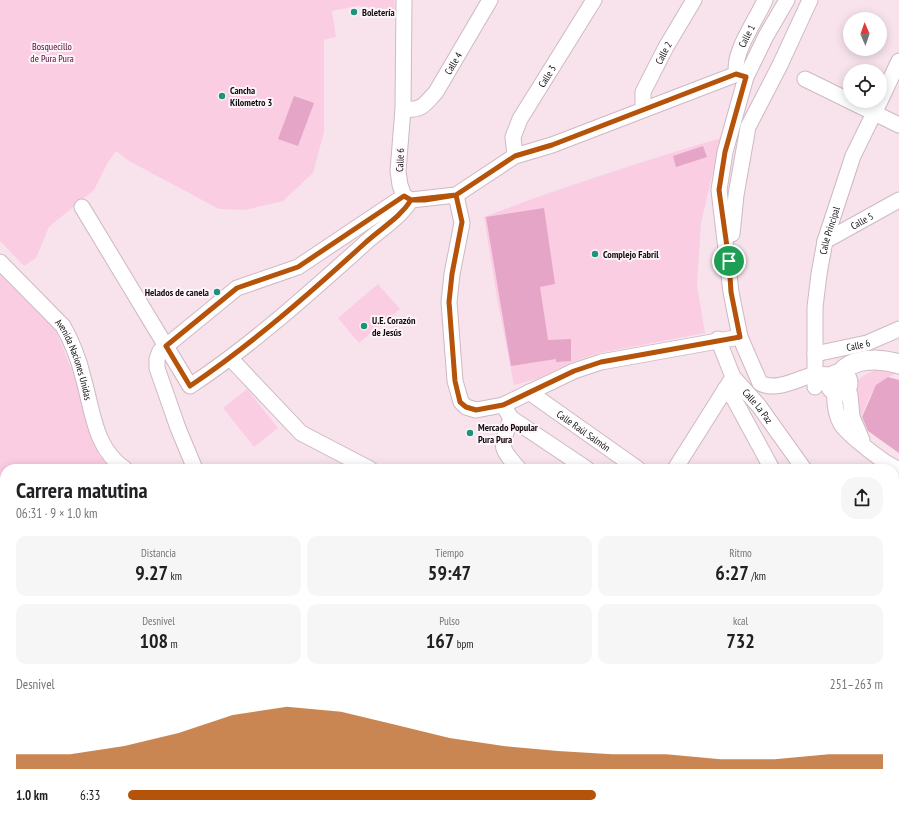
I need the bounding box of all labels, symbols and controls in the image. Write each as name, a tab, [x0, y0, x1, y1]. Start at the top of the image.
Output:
place label: Boletería	[362, 6, 395, 19]
marker: Boletería	[349, 7, 359, 17]
north arrow	[843, 12, 887, 56]
map controls	[843, 12, 887, 108]
street label: Calle 1	[735, 22, 757, 49]
street label: Calle 2	[652, 39, 674, 66]
park label: Bosquecillo de Pura Pura	[30, 40, 74, 65]
street label: Calle 4	[441, 49, 465, 77]
street label: Calle 3	[535, 62, 559, 90]
button: locate	[843, 64, 887, 108]
place label: Cancha Kilometro 3	[230, 84, 273, 109]
marker: Cancha Kilometro 3	[217, 91, 227, 101]
street label: Calle 6	[393, 147, 407, 172]
street label: Calle Principal	[816, 204, 843, 255]
street label: Calle 5	[848, 209, 875, 232]
pin	[712, 244, 746, 278]
place label: Complejo Fabril	[603, 248, 659, 261]
marker: Complejo Fabril	[590, 249, 600, 259]
icon: arrive	[718, 250, 740, 272]
place label: Helados de canela	[145, 286, 209, 299]
marker: Helados de canela	[212, 287, 222, 297]
place label: U.E. Corazón de Jesús	[372, 314, 416, 339]
street label: Avenida Naciones Unidas	[53, 316, 95, 402]
marker: U.E. Corazón de Jesús	[359, 321, 369, 331]
street label: Calle 6	[845, 336, 873, 354]
street label: Calle La Paz	[740, 386, 776, 426]
street label: Calle Raúl Salmón	[554, 407, 613, 454]
place label: Mercado Popular Pura Pura	[478, 421, 538, 446]
marker: Mercado Popular Pura Pura	[465, 428, 475, 438]
text: Carrera matutina	[16, 476, 148, 504]
button: share	[841, 477, 883, 519]
text: 06:31 · 9 × 1.0 km	[16, 505, 97, 522]
text: Distancia	[141, 546, 176, 560]
text: Tiempo	[435, 546, 464, 560]
text: Ritmo	[729, 546, 752, 560]
text: 9.27	[135, 560, 168, 586]
text: 59:47	[428, 560, 471, 586]
text: 6:27	[715, 560, 749, 586]
text: km	[168, 569, 182, 583]
text: /km	[749, 569, 766, 583]
text: Desnivel	[142, 614, 175, 628]
text: Pulso	[439, 614, 460, 628]
text: kcal	[733, 614, 748, 628]
text: 108	[139, 628, 168, 654]
text: 167	[426, 628, 454, 654]
text: 732	[726, 628, 755, 654]
text: m	[168, 637, 178, 651]
text: bpm	[454, 637, 473, 651]
text: Desnivel	[16, 676, 55, 693]
text: 251–263 m	[830, 676, 883, 693]
text: 1.0 km	[16, 787, 48, 804]
text: 6:33	[80, 787, 100, 804]

